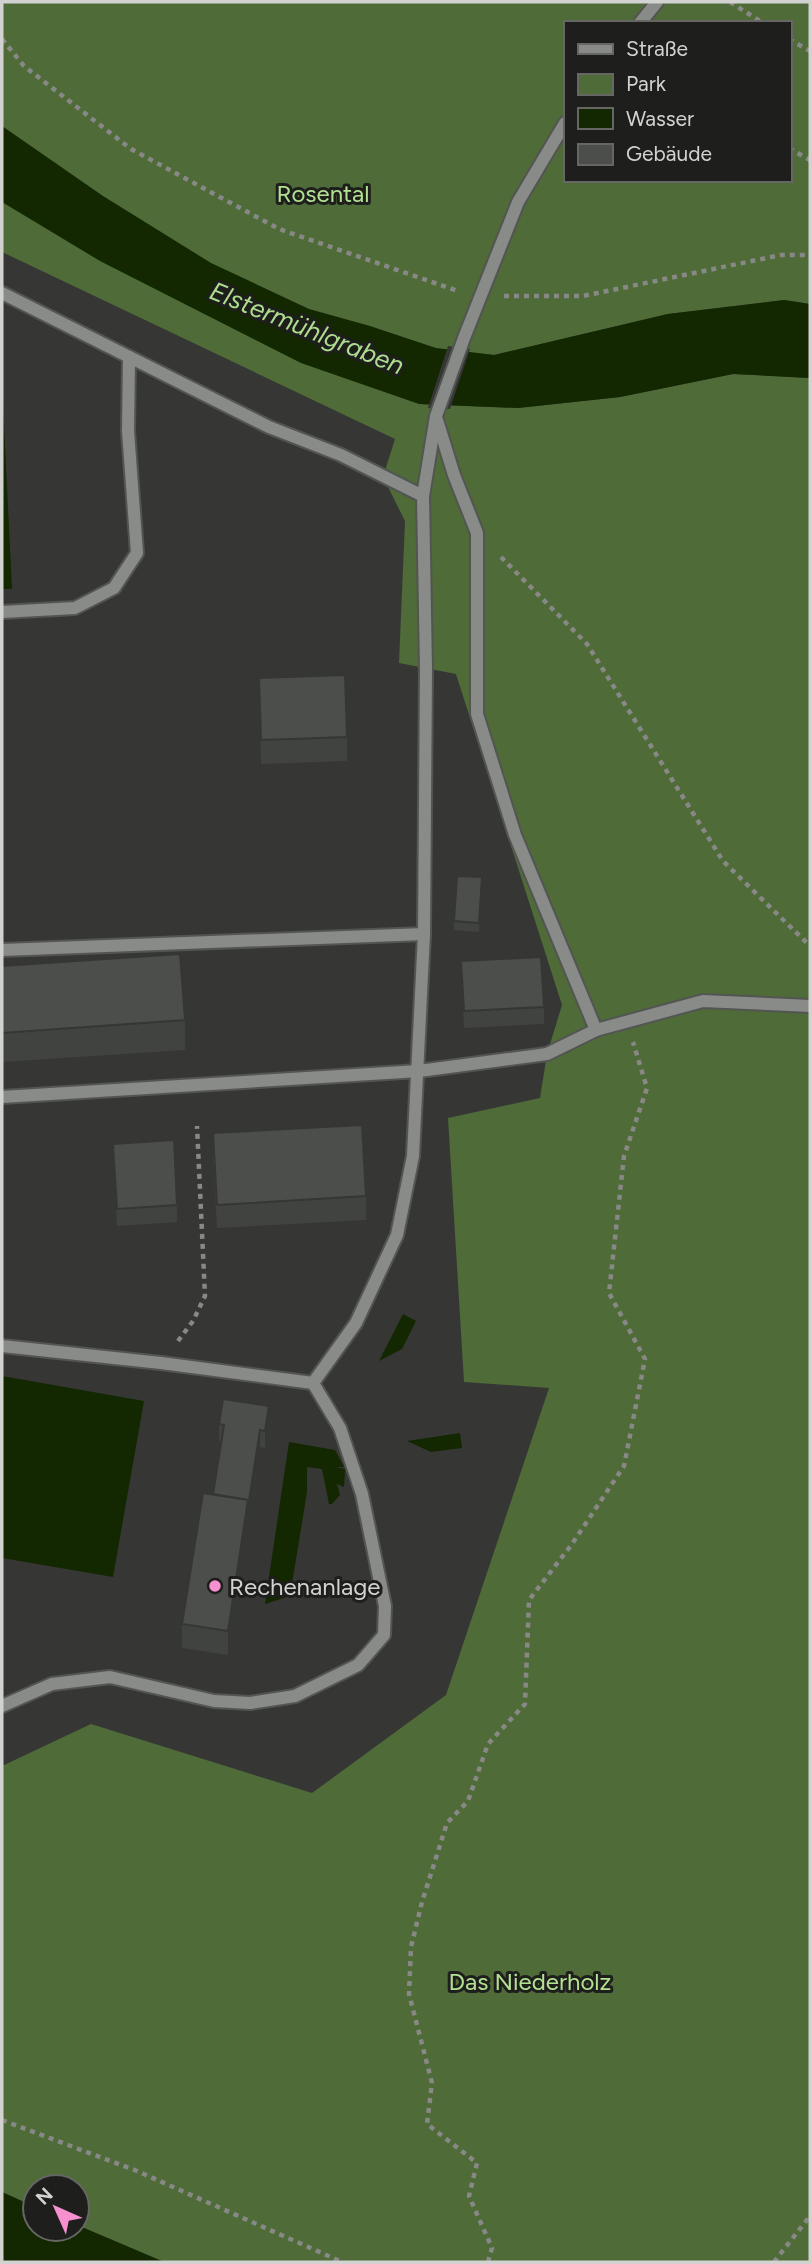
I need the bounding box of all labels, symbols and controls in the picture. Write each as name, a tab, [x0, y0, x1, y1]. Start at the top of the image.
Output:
legend	[564, 21, 791, 182]
text: Straße	[626, 36, 688, 61]
text: Park	[626, 71, 667, 96]
text: Wasser	[626, 106, 694, 131]
text: Gebäude	[626, 141, 712, 166]
park label: Rosental	[276, 179, 370, 208]
water label: Elstermühlgraben	[205, 274, 409, 382]
place label: Rechenanlage	[229, 1572, 380, 1601]
marker: Rechenanlage	[207, 1578, 223, 1594]
park label: Das Niederholz	[449, 1967, 611, 1996]
north arrow	[21, 2173, 91, 2243]
text: N	[31, 2183, 58, 2210]

